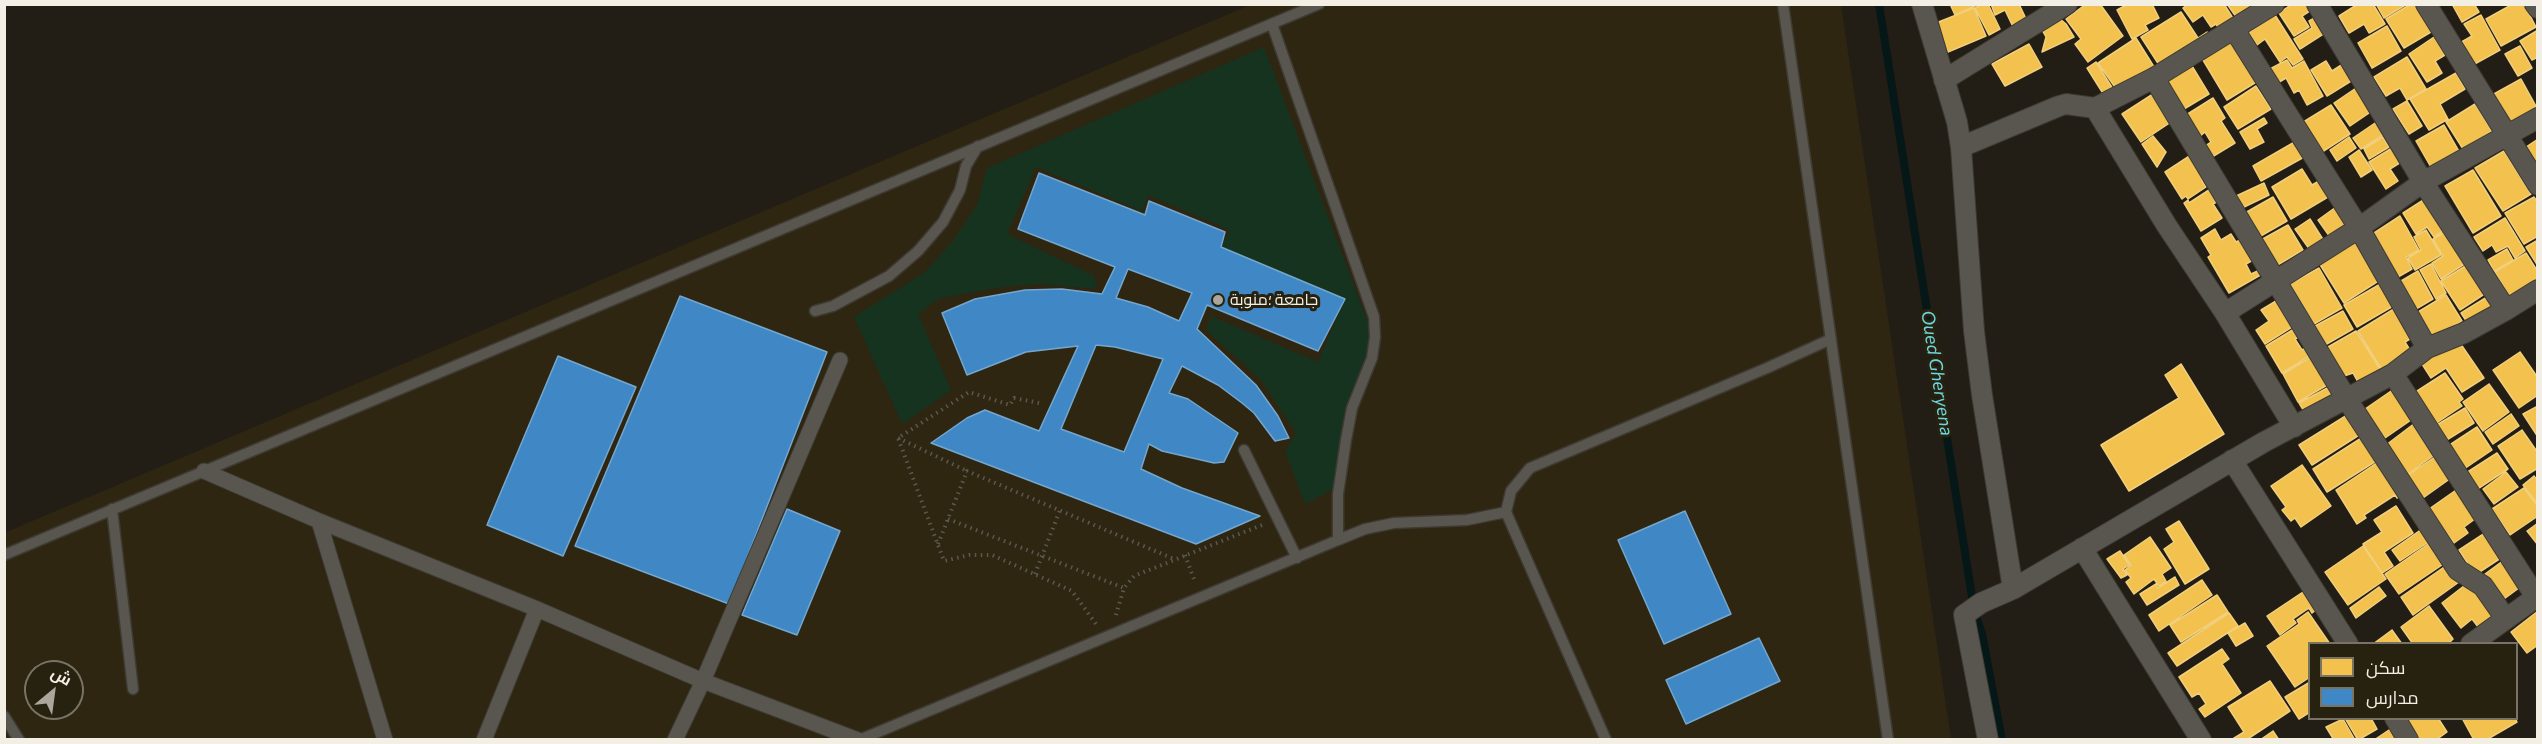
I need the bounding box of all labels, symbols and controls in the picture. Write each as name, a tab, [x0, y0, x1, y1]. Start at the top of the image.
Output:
place label: جامعة ؛منوبة	[1230, 290, 1318, 310]
marker: جامعة ؛منوبة	[1211, 293, 1225, 307]
water label: Oued Gheryena	[1916, 309, 1958, 437]
legend	[2308, 642, 2518, 720]
text: سكن	[2366, 656, 2405, 678]
north arrow	[24, 660, 84, 720]
text: ش	[48, 662, 76, 689]
text: مدارس	[2366, 686, 2419, 708]

